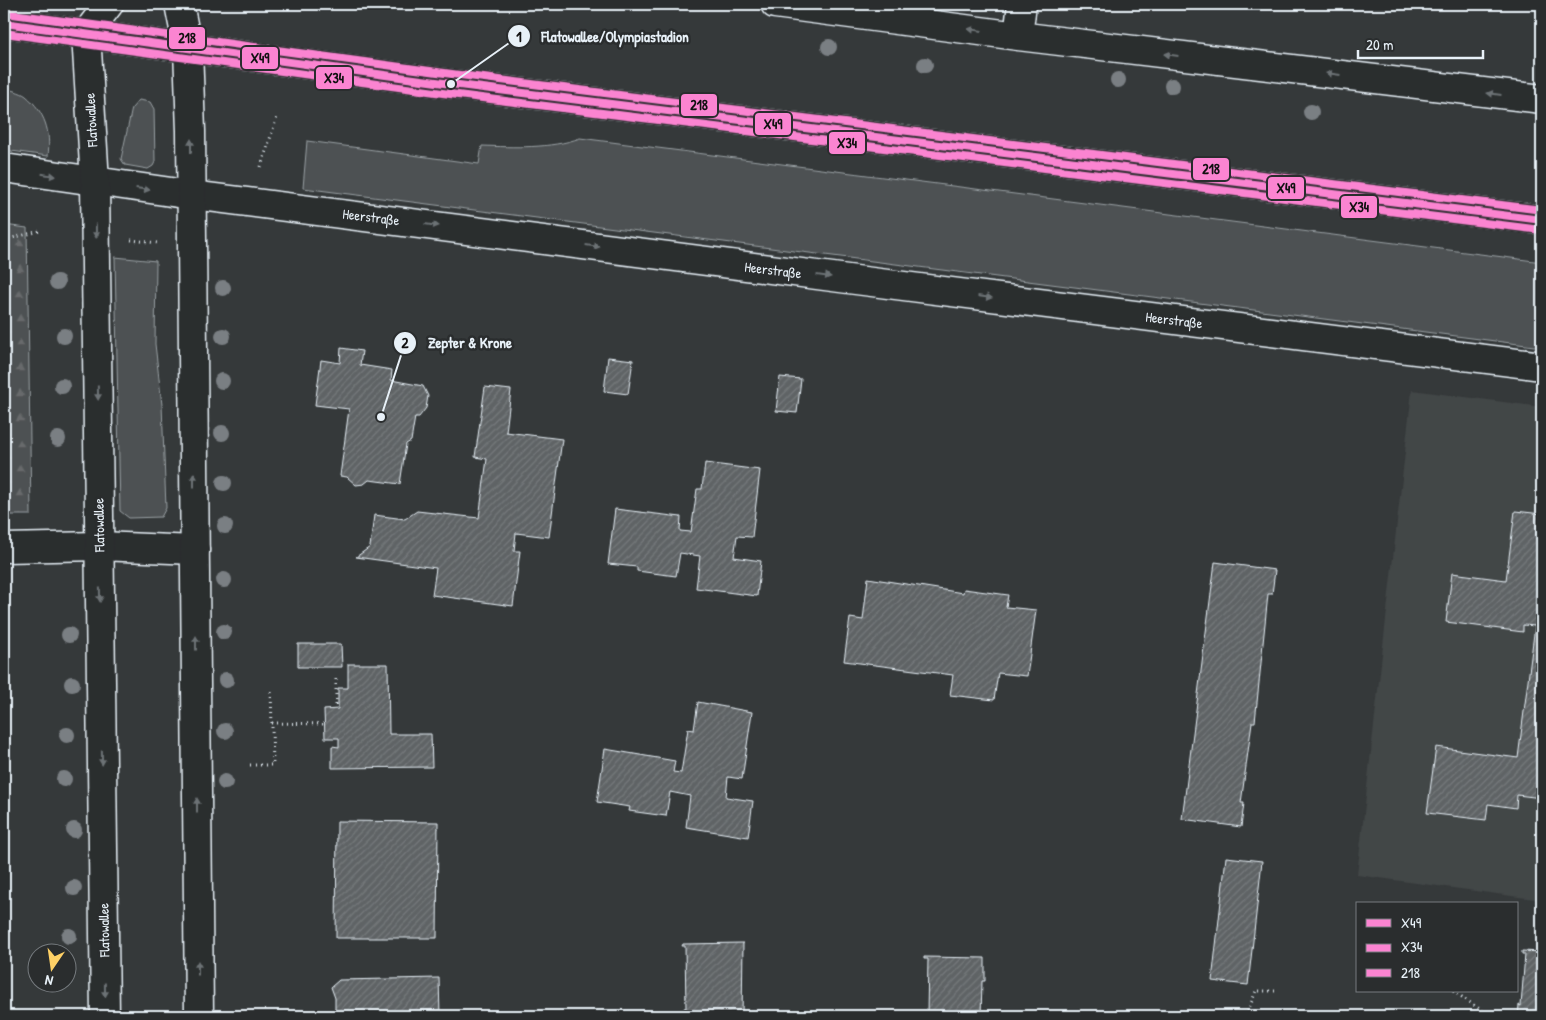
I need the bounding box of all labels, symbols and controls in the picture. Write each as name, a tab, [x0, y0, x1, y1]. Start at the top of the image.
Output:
callout: Flatowallee/Olympiastadion	[506, 21, 699, 51]
line badge: 218	[168, 26, 206, 50]
text: 1	[516, 26, 522, 47]
text: Flatowallee/Olympiastadion	[540, 26, 689, 48]
one-way arrow	[967, 26, 983, 34]
text: 218	[178, 28, 196, 47]
scale bar	[1358, 28, 1484, 60]
text: 20 m	[1366, 34, 1393, 55]
line badge: X49	[241, 46, 279, 70]
text: X49	[251, 48, 270, 67]
one-way arrow	[1163, 51, 1179, 59]
line badge: X34	[315, 66, 353, 90]
text: X34	[324, 68, 345, 87]
one-way arrow	[1324, 70, 1340, 78]
one-way arrow	[1486, 90, 1502, 98]
street label: Flatowallee	[80, 92, 101, 149]
line badge: 218	[680, 93, 718, 117]
text: 218	[690, 95, 708, 114]
line badge: X49	[754, 112, 792, 136]
text: X49	[764, 114, 783, 133]
line badge: X34	[828, 131, 866, 155]
text: X34	[837, 133, 858, 152]
one-way arrow	[187, 138, 195, 154]
line badge: 218	[1192, 157, 1230, 181]
text: 218	[1202, 159, 1220, 178]
one-way arrow	[42, 171, 58, 179]
line badge: X49	[1267, 176, 1305, 200]
text: X49	[1277, 178, 1296, 197]
one-way arrow	[136, 185, 152, 193]
line badge: X34	[1340, 195, 1378, 219]
text: X34	[1349, 197, 1370, 216]
street label: Heerstraße	[341, 204, 401, 230]
one-way arrow	[425, 221, 441, 229]
one-way arrow	[92, 223, 100, 239]
one-way arrow	[586, 242, 602, 250]
street label: Heerstraße	[743, 257, 803, 283]
one-way arrow	[816, 272, 832, 280]
one-way arrow	[978, 293, 994, 301]
street label: Heerstraße	[1144, 307, 1204, 333]
callout: Zepter & Krone	[393, 328, 522, 358]
text: 2	[401, 332, 409, 353]
text: Zepter & Krone	[428, 332, 512, 354]
one-way arrow	[94, 386, 102, 402]
one-way arrow	[190, 472, 198, 488]
street label: Flatowallee	[89, 497, 108, 553]
one-way arrow	[96, 587, 104, 603]
one-way arrow	[191, 634, 199, 650]
one-way arrow	[98, 750, 106, 766]
one-way arrow	[193, 797, 201, 813]
street label: Flatowallee	[94, 902, 113, 958]
legend	[1356, 902, 1518, 992]
text: X49	[1401, 912, 1422, 933]
text: X34	[1401, 936, 1423, 957]
north arrow	[28, 942, 78, 992]
one-way arrow	[194, 959, 202, 975]
text: 218	[1401, 962, 1420, 983]
text: N	[43, 971, 55, 991]
one-way arrow	[101, 982, 109, 998]

